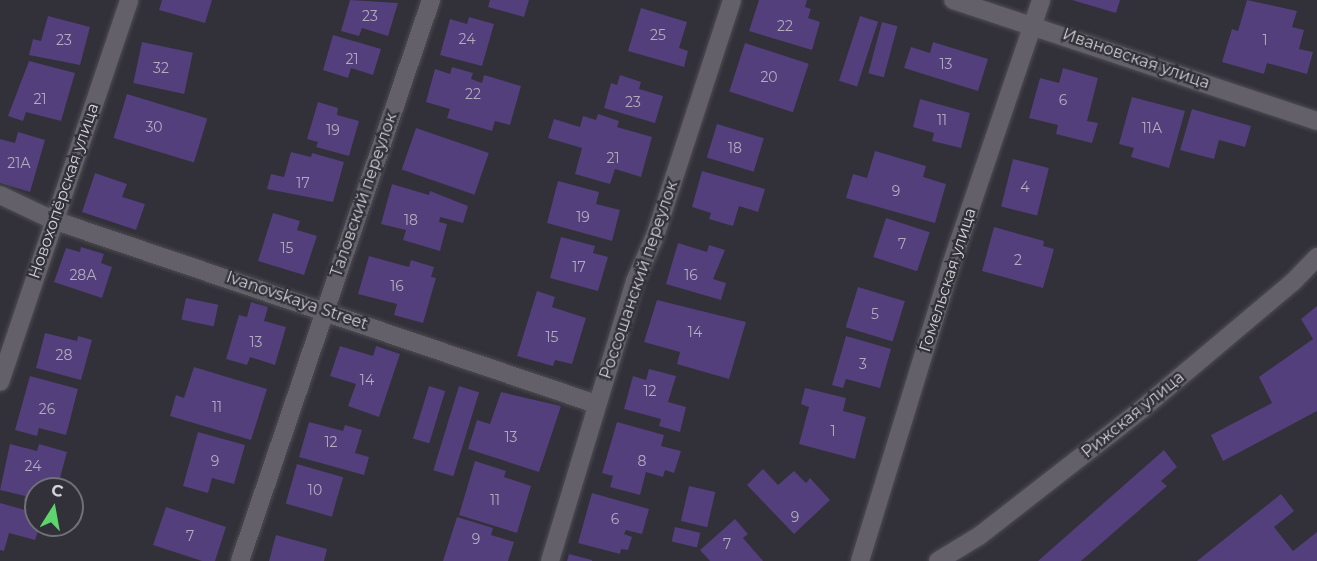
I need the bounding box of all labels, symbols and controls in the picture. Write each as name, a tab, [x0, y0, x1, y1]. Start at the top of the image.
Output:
house number: 23	[362, 8, 378, 24]
house number: 22	[777, 18, 793, 34]
street label: Ивановская улица	[1060, 25, 1212, 93]
house number: 25	[650, 27, 666, 43]
house number: 24	[459, 31, 475, 47]
house number: 23	[56, 32, 72, 48]
house number: 1	[1262, 32, 1268, 48]
house number: 21	[345, 51, 359, 67]
house number: 13	[940, 56, 952, 72]
house number: 32	[153, 60, 169, 76]
house number: 20	[760, 69, 778, 85]
house number: 22	[465, 86, 481, 102]
house number: 21	[33, 91, 47, 107]
house number: 6	[1059, 92, 1067, 108]
house number: 23	[625, 94, 641, 110]
street label: Новохопёрская улица	[25, 101, 103, 281]
street label: Таловский переулок	[327, 110, 401, 280]
house number: 11	[937, 112, 947, 128]
house number: 30	[145, 119, 163, 135]
house number: 11А	[1142, 120, 1162, 136]
house number: 19	[326, 122, 340, 138]
house number: 18	[728, 140, 742, 156]
house number: 21	[606, 150, 620, 166]
house number: 21А	[7, 155, 31, 171]
house number: 17	[296, 175, 310, 191]
street label: Россошанский переулок	[596, 178, 682, 382]
house number: 4	[1020, 179, 1030, 195]
house number: 9	[892, 183, 900, 199]
street label: Гомельская улица	[916, 206, 980, 354]
house number: 19	[576, 209, 590, 225]
house number: 18	[404, 212, 418, 228]
house number: 7	[898, 236, 906, 252]
house number: 15	[281, 240, 293, 256]
house number: 2	[1014, 252, 1022, 268]
house number: 17	[572, 259, 586, 275]
house number: 28А	[69, 267, 97, 283]
house number: 16	[684, 267, 698, 283]
street label: Ivanovskaya Street	[224, 268, 370, 334]
house number: 16	[390, 278, 404, 294]
house number: 5	[871, 306, 879, 322]
house number: 14	[688, 324, 702, 340]
house number: 15	[546, 329, 558, 345]
house number: 13	[250, 334, 262, 350]
house number: 28	[56, 347, 72, 363]
house number: 3	[859, 356, 867, 372]
street label: Рижская улица	[1078, 368, 1188, 462]
house number: 14	[360, 372, 374, 388]
house number: 12	[643, 383, 657, 399]
house number: 11	[212, 399, 222, 415]
house number: 26	[39, 401, 55, 417]
house number: 1	[830, 423, 836, 439]
house number: 13	[505, 429, 517, 445]
house number: 12	[324, 434, 338, 450]
house number: 9	[211, 453, 219, 469]
house number: 8	[638, 453, 646, 469]
house number: 24	[25, 458, 41, 474]
north arrow	[24, 477, 84, 537]
text: С	[50, 480, 65, 501]
house number: 10	[308, 482, 322, 498]
house number: 11	[490, 492, 500, 508]
house number: 9	[791, 509, 799, 525]
house number: 6	[611, 511, 619, 527]
house number: 7	[186, 528, 194, 544]
house number: 9	[472, 531, 480, 547]
house number: 7	[723, 536, 731, 552]

